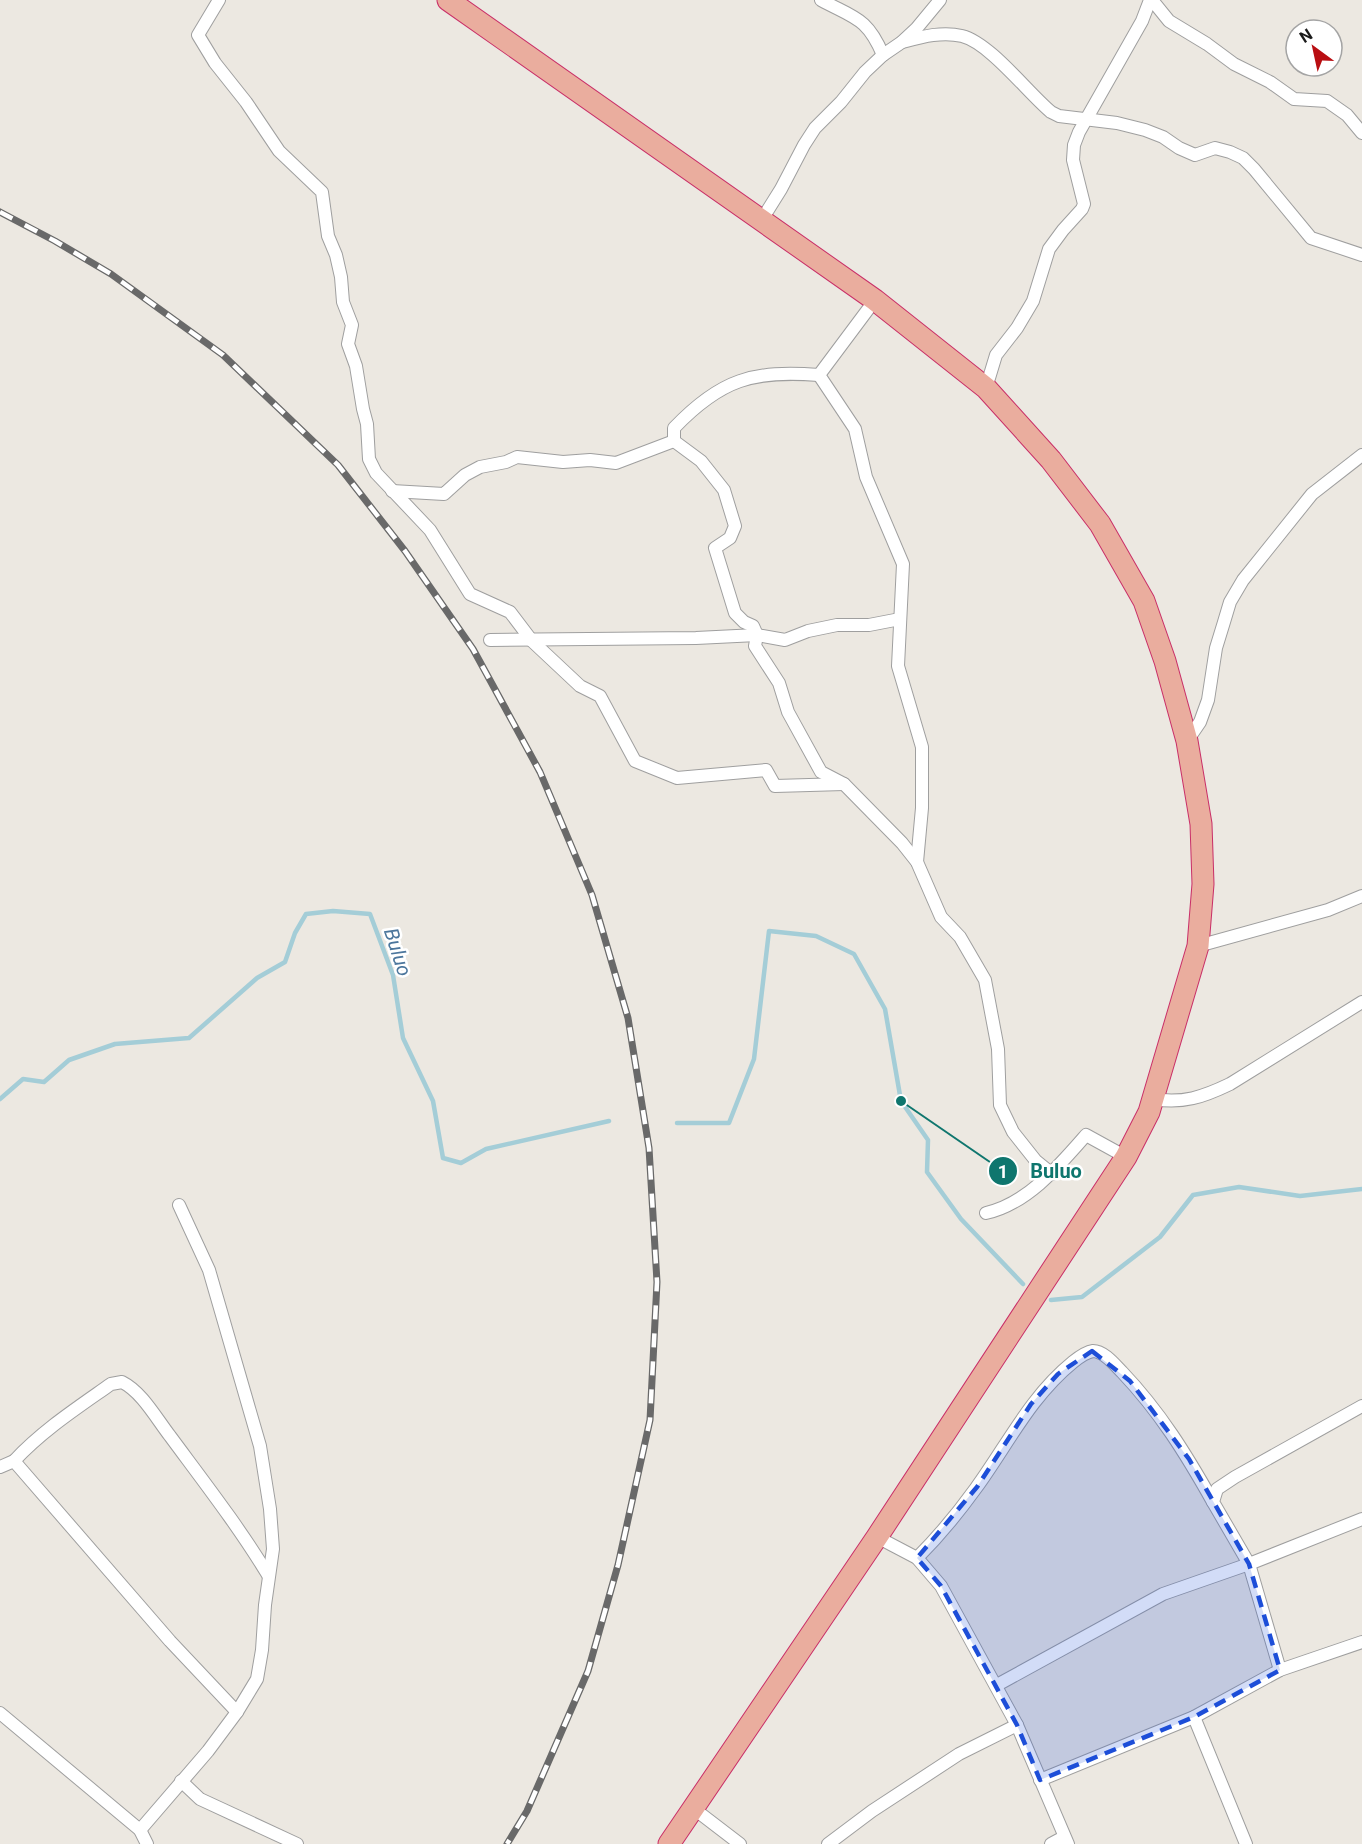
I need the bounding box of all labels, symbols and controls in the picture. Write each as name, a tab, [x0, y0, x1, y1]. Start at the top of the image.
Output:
north arrow	[1284, 18, 1344, 78]
text: N	[1296, 25, 1316, 47]
water label: Buluo	[379, 925, 417, 979]
callout: Buluo	[988, 1152, 1094, 1190]
text: Buluo	[1030, 1159, 1082, 1183]
text: 1	[998, 1161, 1008, 1182]

